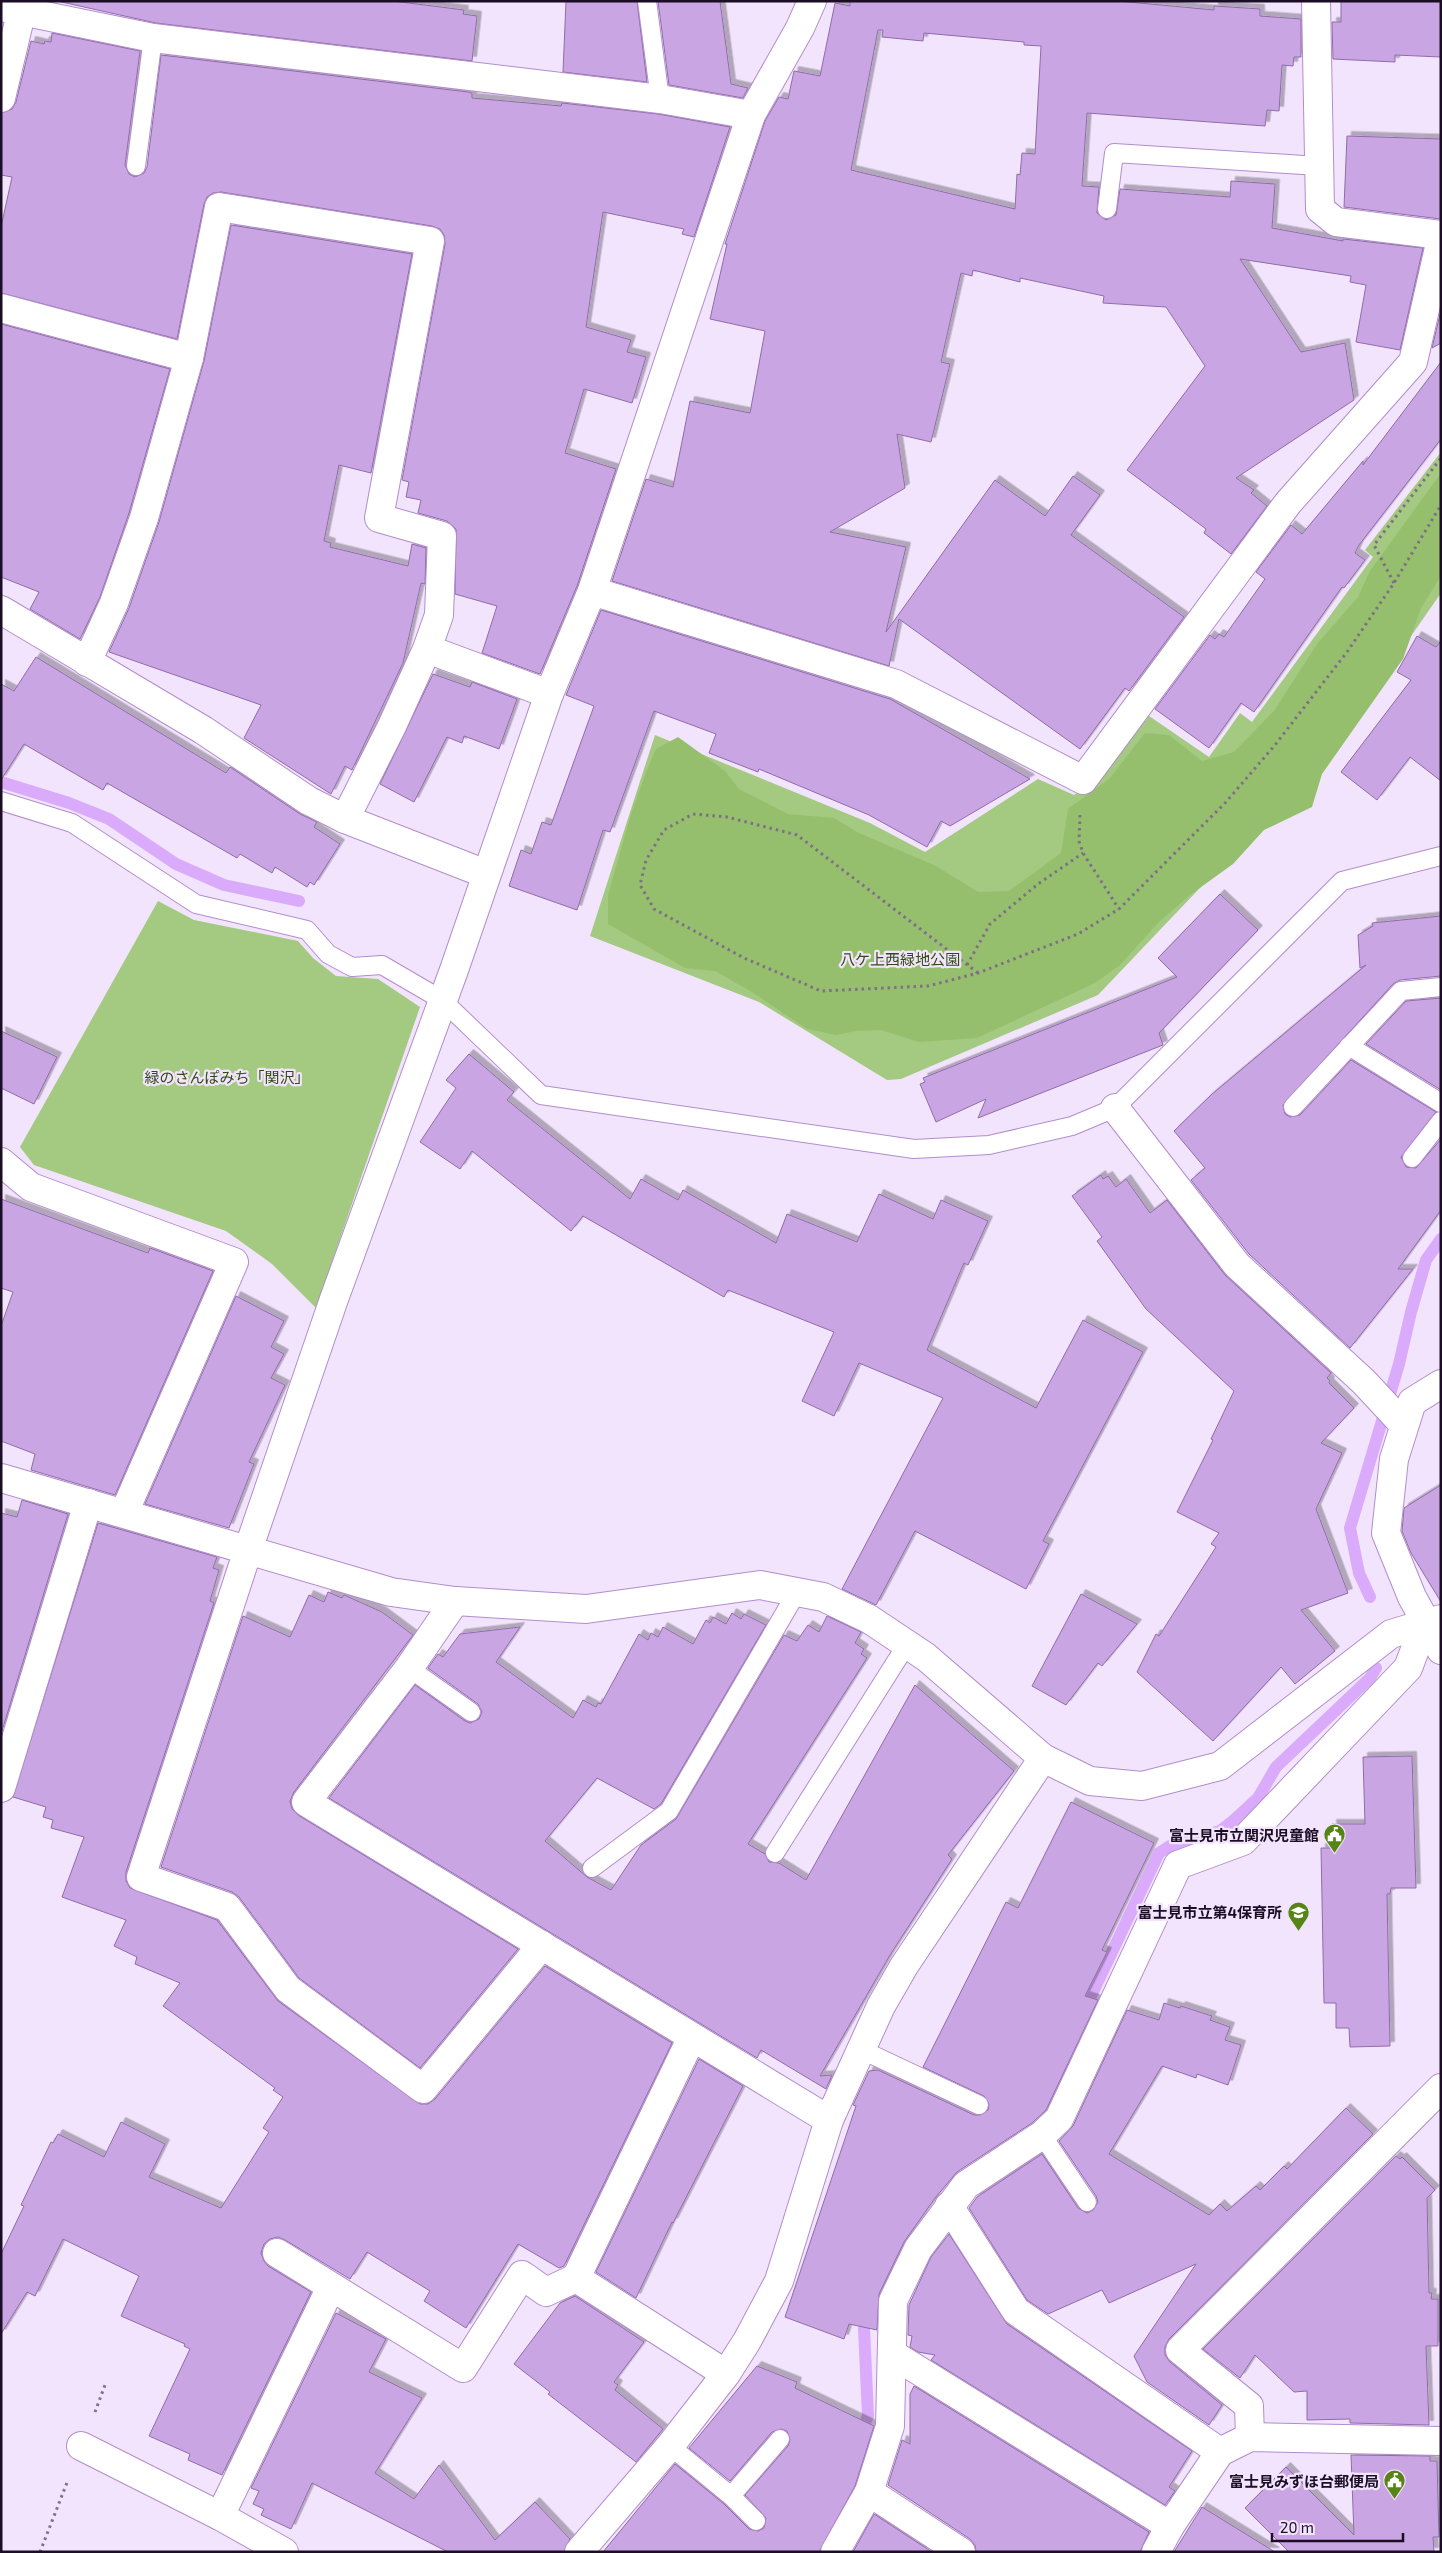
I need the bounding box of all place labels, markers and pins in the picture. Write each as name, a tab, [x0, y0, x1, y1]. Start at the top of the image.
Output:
public building icon: 富士見市立関沢児童館	[1323, 1823, 1347, 1854]
place label: 富士見市立関沢児童館	[1169, 1826, 1319, 1844]
school or university icon: 富士見市立第4保育所	[1286, 1900, 1310, 1931]
place label: 富士見市立第4保育所	[1137, 1903, 1282, 1921]
public building icon: 富士見みずほ台郵便局	[1383, 2469, 1407, 2500]
place label: 富士見みずほ台郵便局	[1229, 2472, 1379, 2490]

